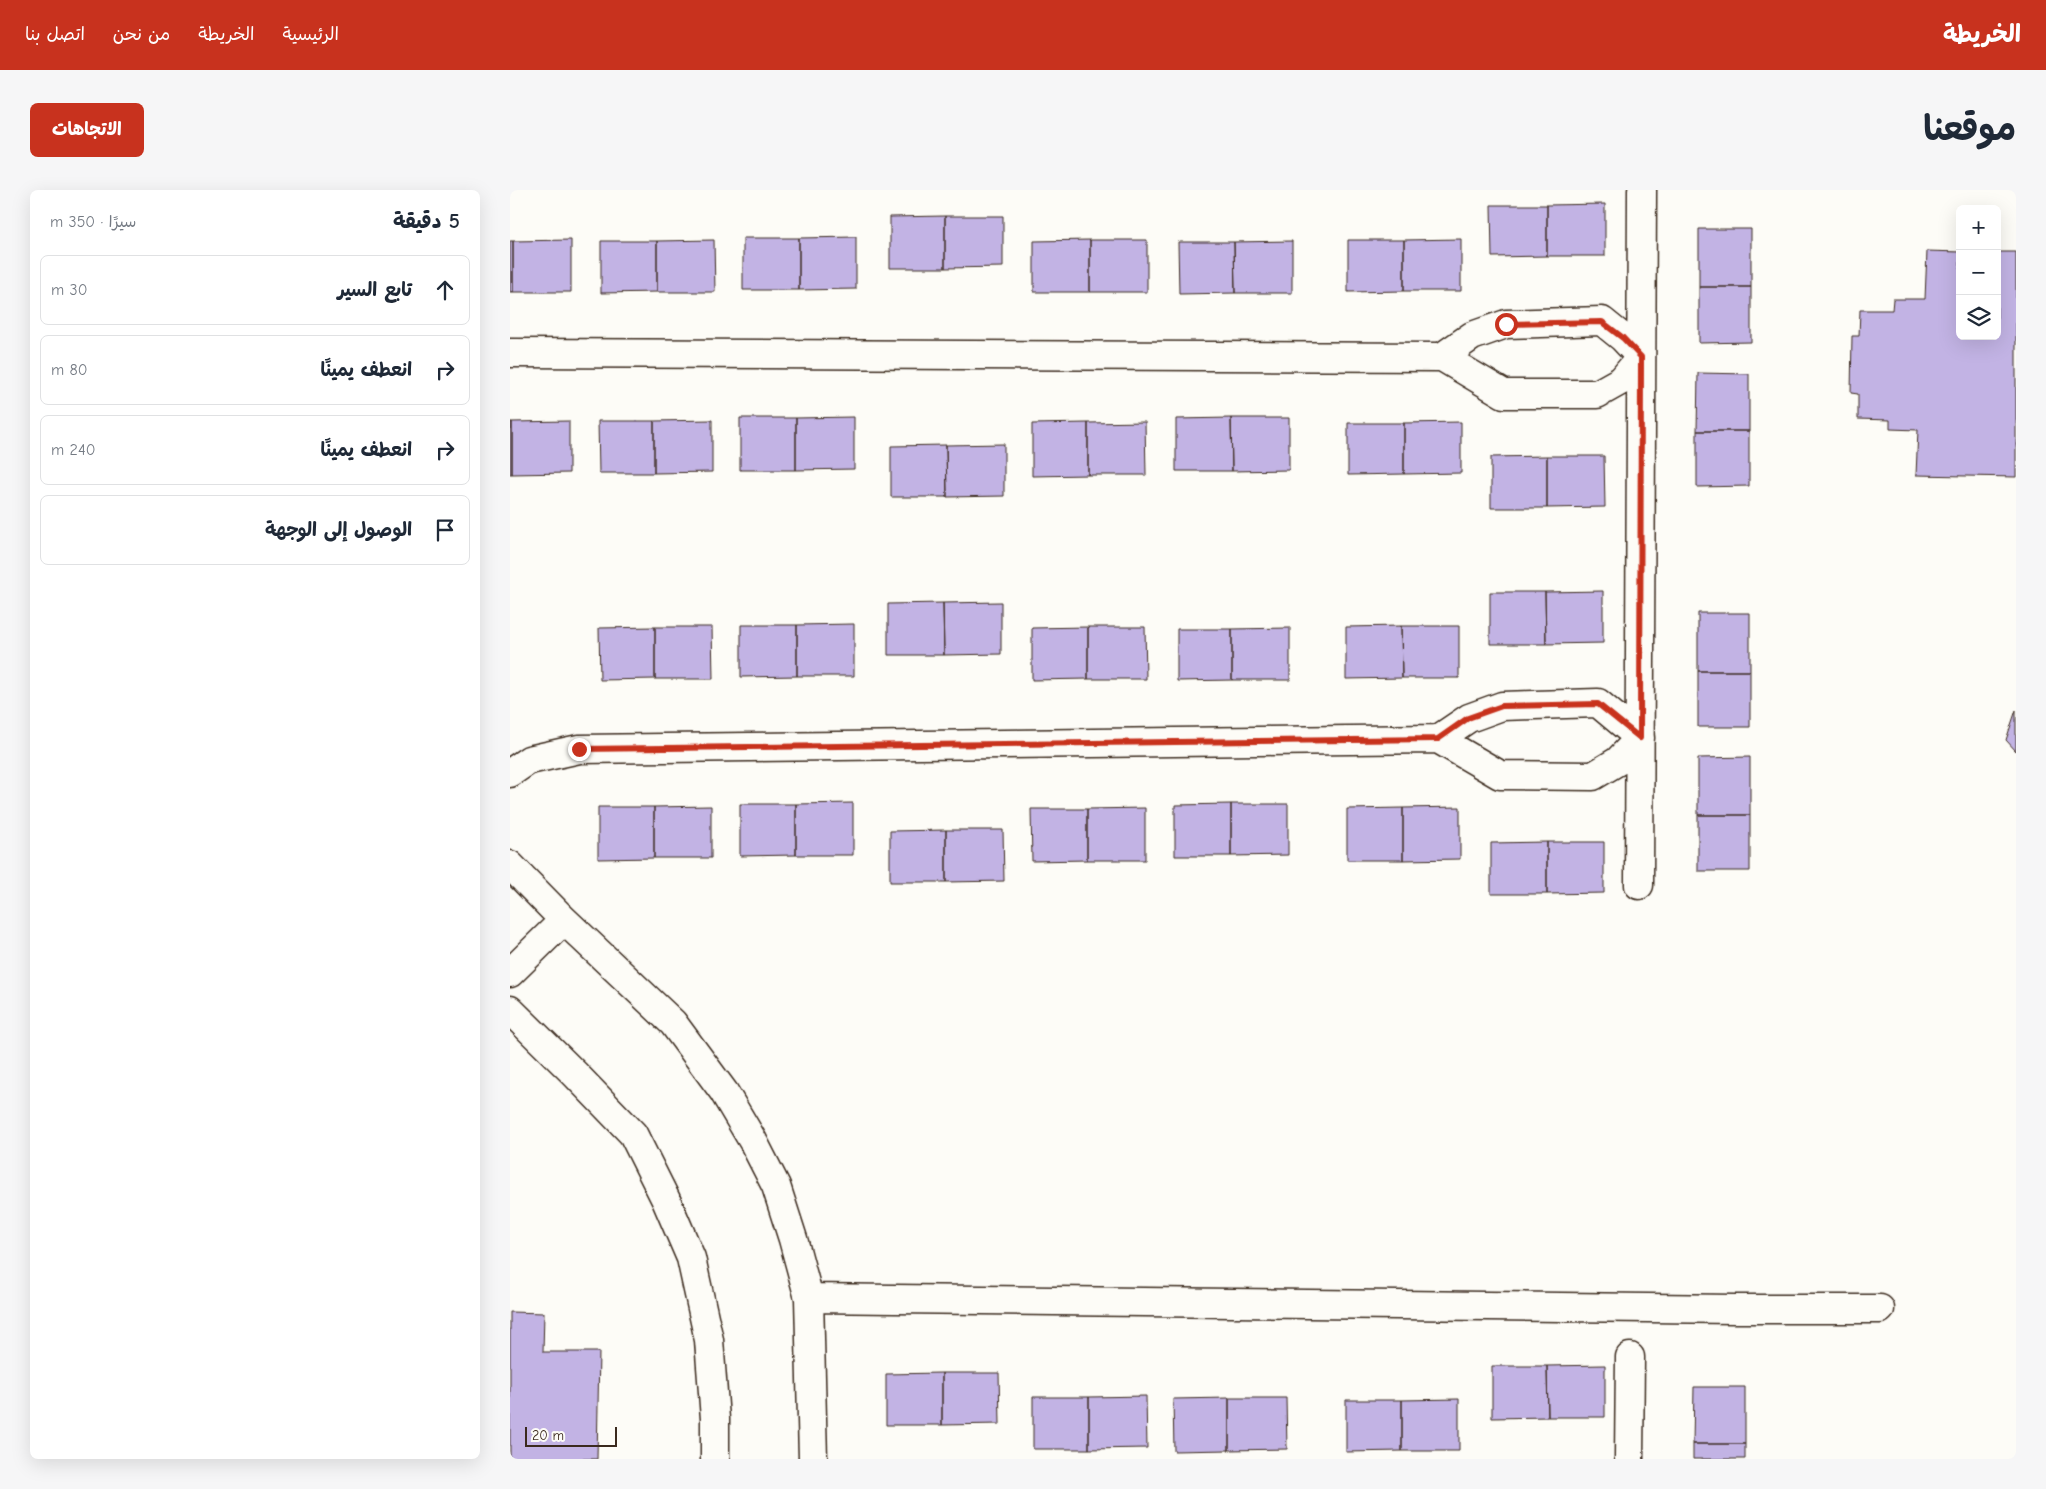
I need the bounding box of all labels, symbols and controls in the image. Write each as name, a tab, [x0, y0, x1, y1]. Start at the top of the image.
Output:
text: الخريطة	[1943, 20, 2021, 48]
text: اتصل بنا	[25, 24, 85, 45]
text: من نحن	[113, 24, 170, 45]
text: الخريطة	[198, 24, 254, 45]
text: الرئيسية	[282, 24, 339, 45]
button: الاتجاهات	[30, 103, 144, 157]
text: موقعنا	[1923, 108, 2016, 149]
map controls	[1956, 205, 2001, 340]
button: +	[1956, 205, 2001, 250]
text: 5 دقيقة	[393, 209, 460, 233]
text: سيرًا · 350 m	[50, 213, 136, 231]
button: −	[1956, 250, 2001, 295]
icon: ahead	[431, 276, 459, 304]
text: تابع السير	[338, 279, 412, 301]
text: 30 m	[51, 281, 87, 299]
button: layers	[1956, 295, 2001, 340]
route start	[1495, 313, 1518, 336]
icon: right	[431, 356, 459, 384]
text: انعطف يمينًا	[320, 359, 412, 381]
text: 80 m	[51, 361, 88, 379]
icon: right	[431, 436, 459, 464]
text: انعطف يمينًا	[320, 439, 412, 461]
text: 240 m	[51, 441, 95, 459]
icon: arrive	[431, 516, 459, 544]
text: الوصول إلى الوجهة	[265, 519, 412, 541]
route end	[568, 738, 591, 761]
scale bar	[525, 1424, 618, 1447]
text: 20 m	[532, 1427, 564, 1444]

